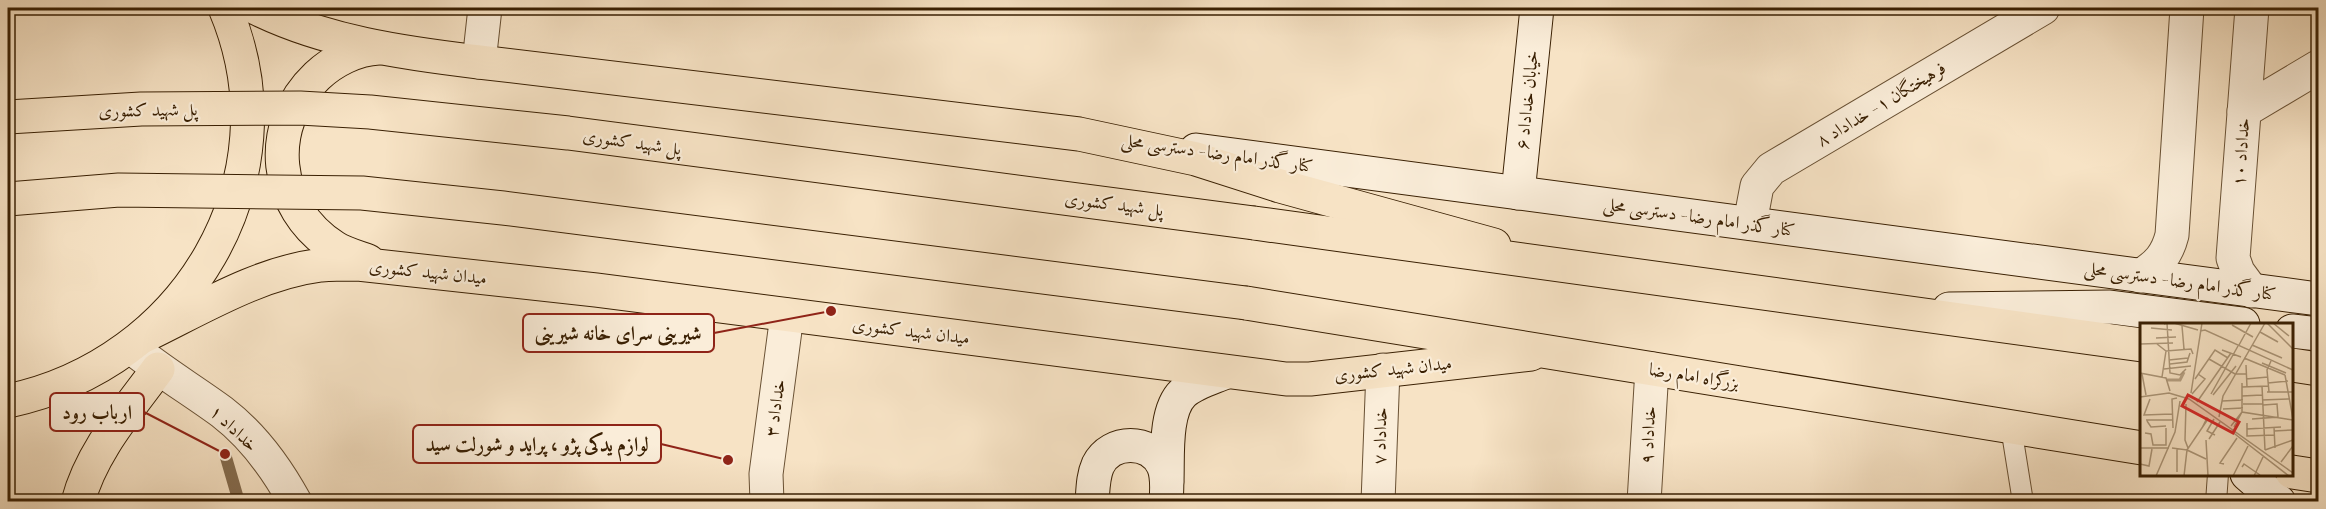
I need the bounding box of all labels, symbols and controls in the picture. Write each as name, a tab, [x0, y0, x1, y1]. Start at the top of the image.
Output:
street label: خیابان خداداد ۶	[1512, 49, 1543, 151]
street label: فرهیختگان ۱ - خداداد ۸	[1812, 56, 1950, 152]
street label: پل شهید کشوری	[98, 99, 199, 124]
street label: خداداد ۱۰	[2229, 117, 2254, 187]
street label: پل شهید کشوری	[581, 125, 684, 162]
street label: کنار گذر امام رضا - دسترسی محلی	[1119, 127, 1315, 182]
street label: پل شهید کشوری	[1063, 188, 1166, 223]
street label: کنار گذر امام رضا - دسترسی محلی	[1601, 191, 1797, 246]
street label: کنار گذر امام رضا - دسترسی محلی	[2082, 255, 2278, 310]
street label: میدان شهید کشوری	[368, 256, 488, 290]
callout: شیرینی سرای خانه شیرینی	[523, 314, 714, 352]
street label: میدان شهید کشوری	[851, 314, 971, 350]
text: شیرینی سرای خانه شیرینی	[534, 322, 702, 346]
inset map	[2140, 323, 2293, 476]
street label: میدان شهید کشوری	[1333, 353, 1453, 387]
street label: بزرگراه امام رضا	[1647, 357, 1741, 399]
street label: خداداد ۳	[761, 378, 790, 438]
callout: ارباب رود	[50, 393, 144, 431]
text: ارباب رود	[62, 401, 132, 425]
street label: خداداد ۱	[205, 401, 262, 456]
street label: خداداد ۹	[1637, 406, 1660, 464]
street label: خداداد ۷	[1369, 407, 1392, 465]
callout: لوازم یدکی پژو ، پراید و شورلت سید	[413, 425, 661, 463]
text: لوازم یدکی پژو ، پراید و شورلت سید	[425, 432, 649, 462]

